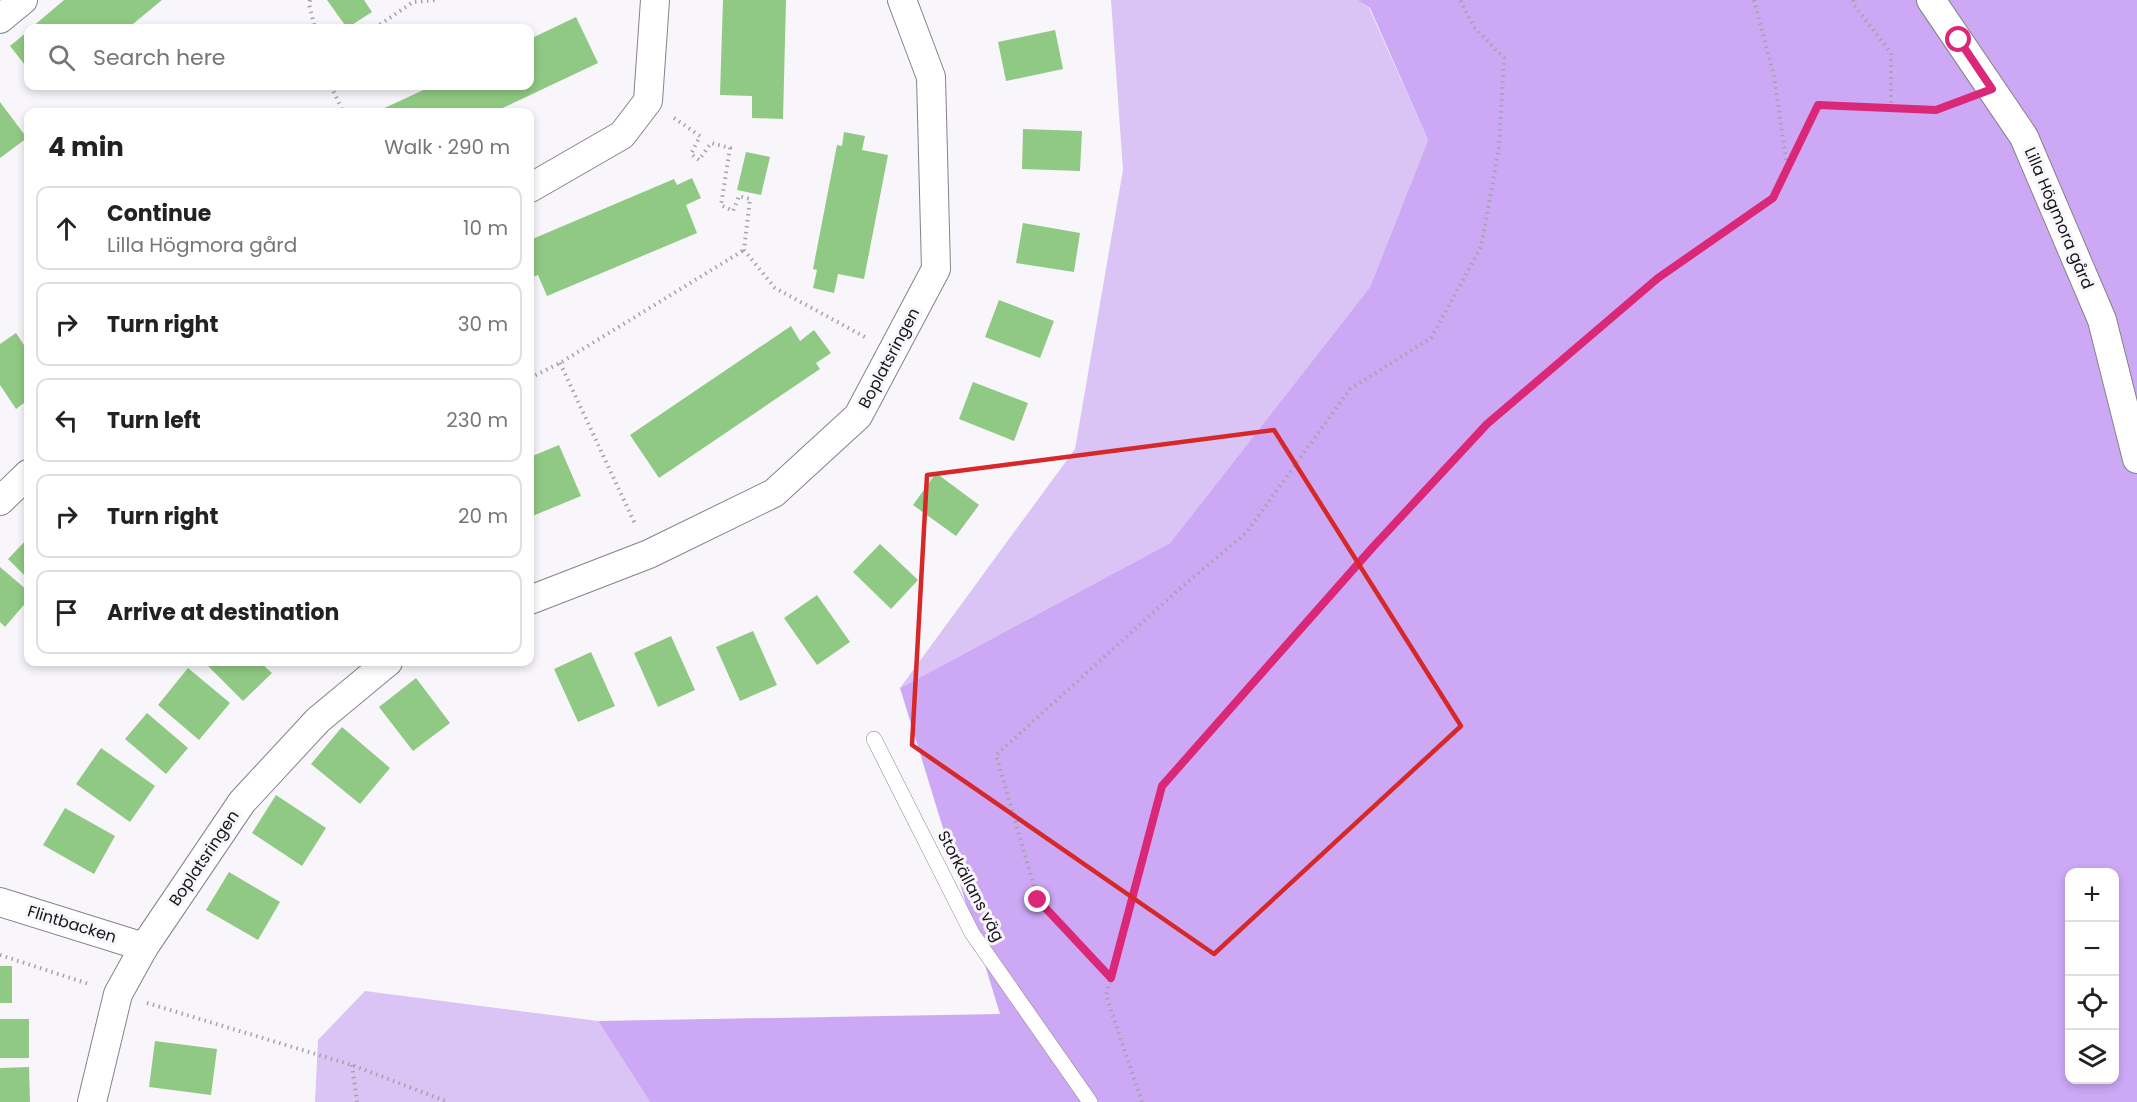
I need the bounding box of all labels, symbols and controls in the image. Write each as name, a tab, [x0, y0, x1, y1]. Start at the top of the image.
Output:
search box	[24, 24, 534, 90]
route start	[1945, 26, 1971, 52]
icon: search	[45, 41, 78, 74]
text: Search here	[93, 42, 226, 73]
text: 4 min	[48, 129, 124, 165]
text: Walk · 290 m	[384, 133, 510, 161]
street label: Lilla Högmora gård	[2019, 143, 2099, 293]
text: Continue	[107, 198, 211, 229]
icon: ahead	[50, 212, 83, 245]
text: 10 m	[463, 214, 508, 242]
text: Lilla Högmora gård	[107, 231, 297, 259]
street label: Boplatsringen	[853, 304, 925, 412]
icon: right	[50, 308, 83, 341]
text: Turn right	[107, 309, 218, 340]
text: 30 m	[458, 310, 508, 338]
icon: left	[50, 404, 83, 437]
text: Turn left	[107, 405, 201, 436]
text: 230 m	[446, 406, 508, 434]
icon: right	[50, 500, 83, 533]
text: Turn right	[107, 501, 218, 532]
text: 20 m	[458, 502, 508, 530]
icon: arrive	[50, 596, 83, 629]
text: Arrive at destination	[107, 597, 339, 628]
street label: Boplatsringen	[163, 806, 245, 910]
street label: Storkällans väg	[932, 826, 1010, 946]
map controls	[2065, 868, 2119, 1084]
button: +	[2065, 868, 2119, 922]
route end	[1024, 886, 1050, 912]
street label: Flintbacken	[25, 900, 119, 948]
button: −	[2065, 922, 2119, 976]
button: locate	[2065, 976, 2119, 1030]
button: layers	[2065, 1030, 2119, 1084]

